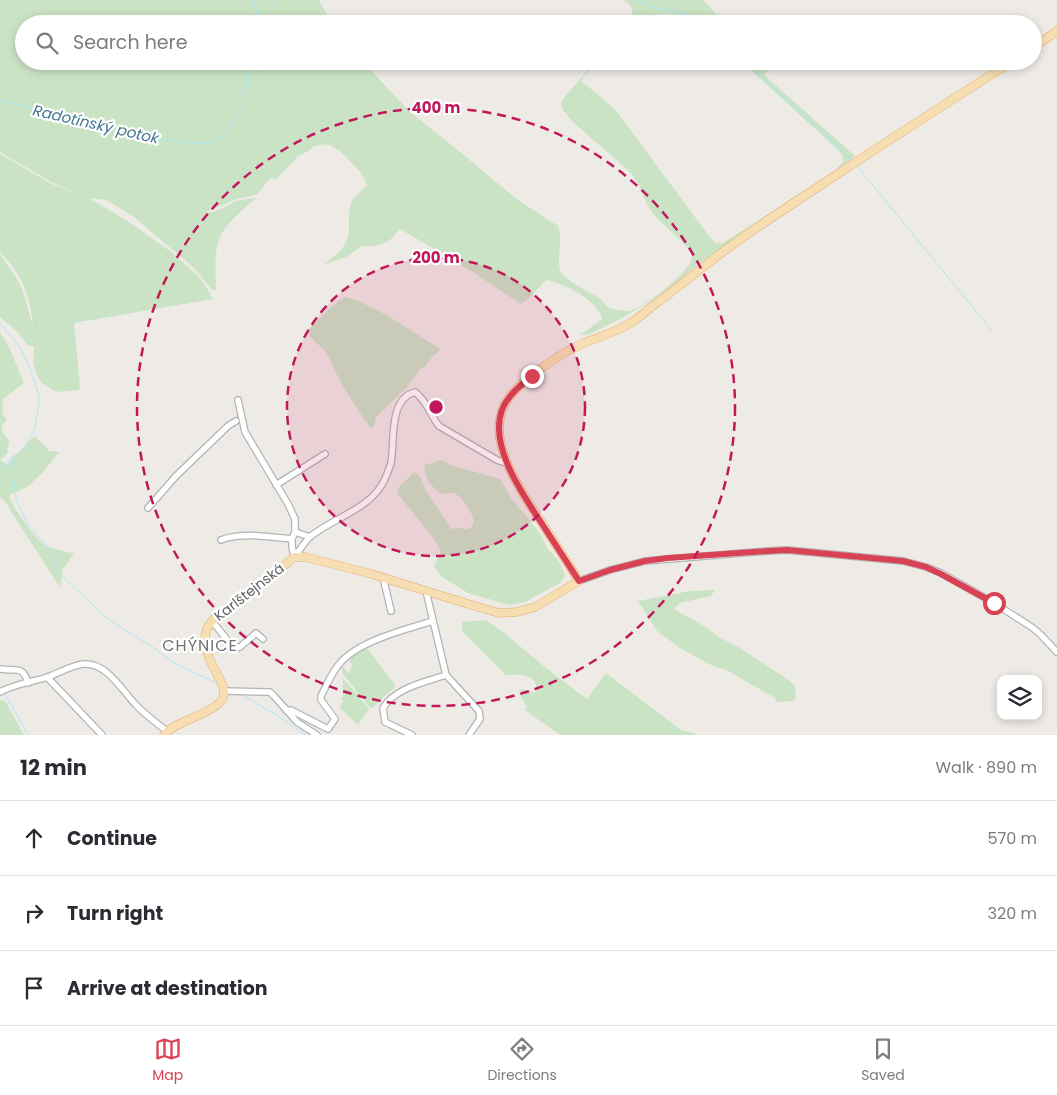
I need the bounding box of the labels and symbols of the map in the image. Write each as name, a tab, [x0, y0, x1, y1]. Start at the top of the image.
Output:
text: 400 m	[412, 97, 461, 118]
water label: Radotínský potok	[31, 99, 162, 149]
text: 200 m	[412, 247, 460, 268]
route end	[521, 365, 544, 388]
centre of rings	[427, 398, 445, 416]
street label: Karlštejnská	[210, 558, 288, 626]
route start	[983, 592, 1006, 615]
district label: CHÝNICE	[162, 634, 238, 657]

